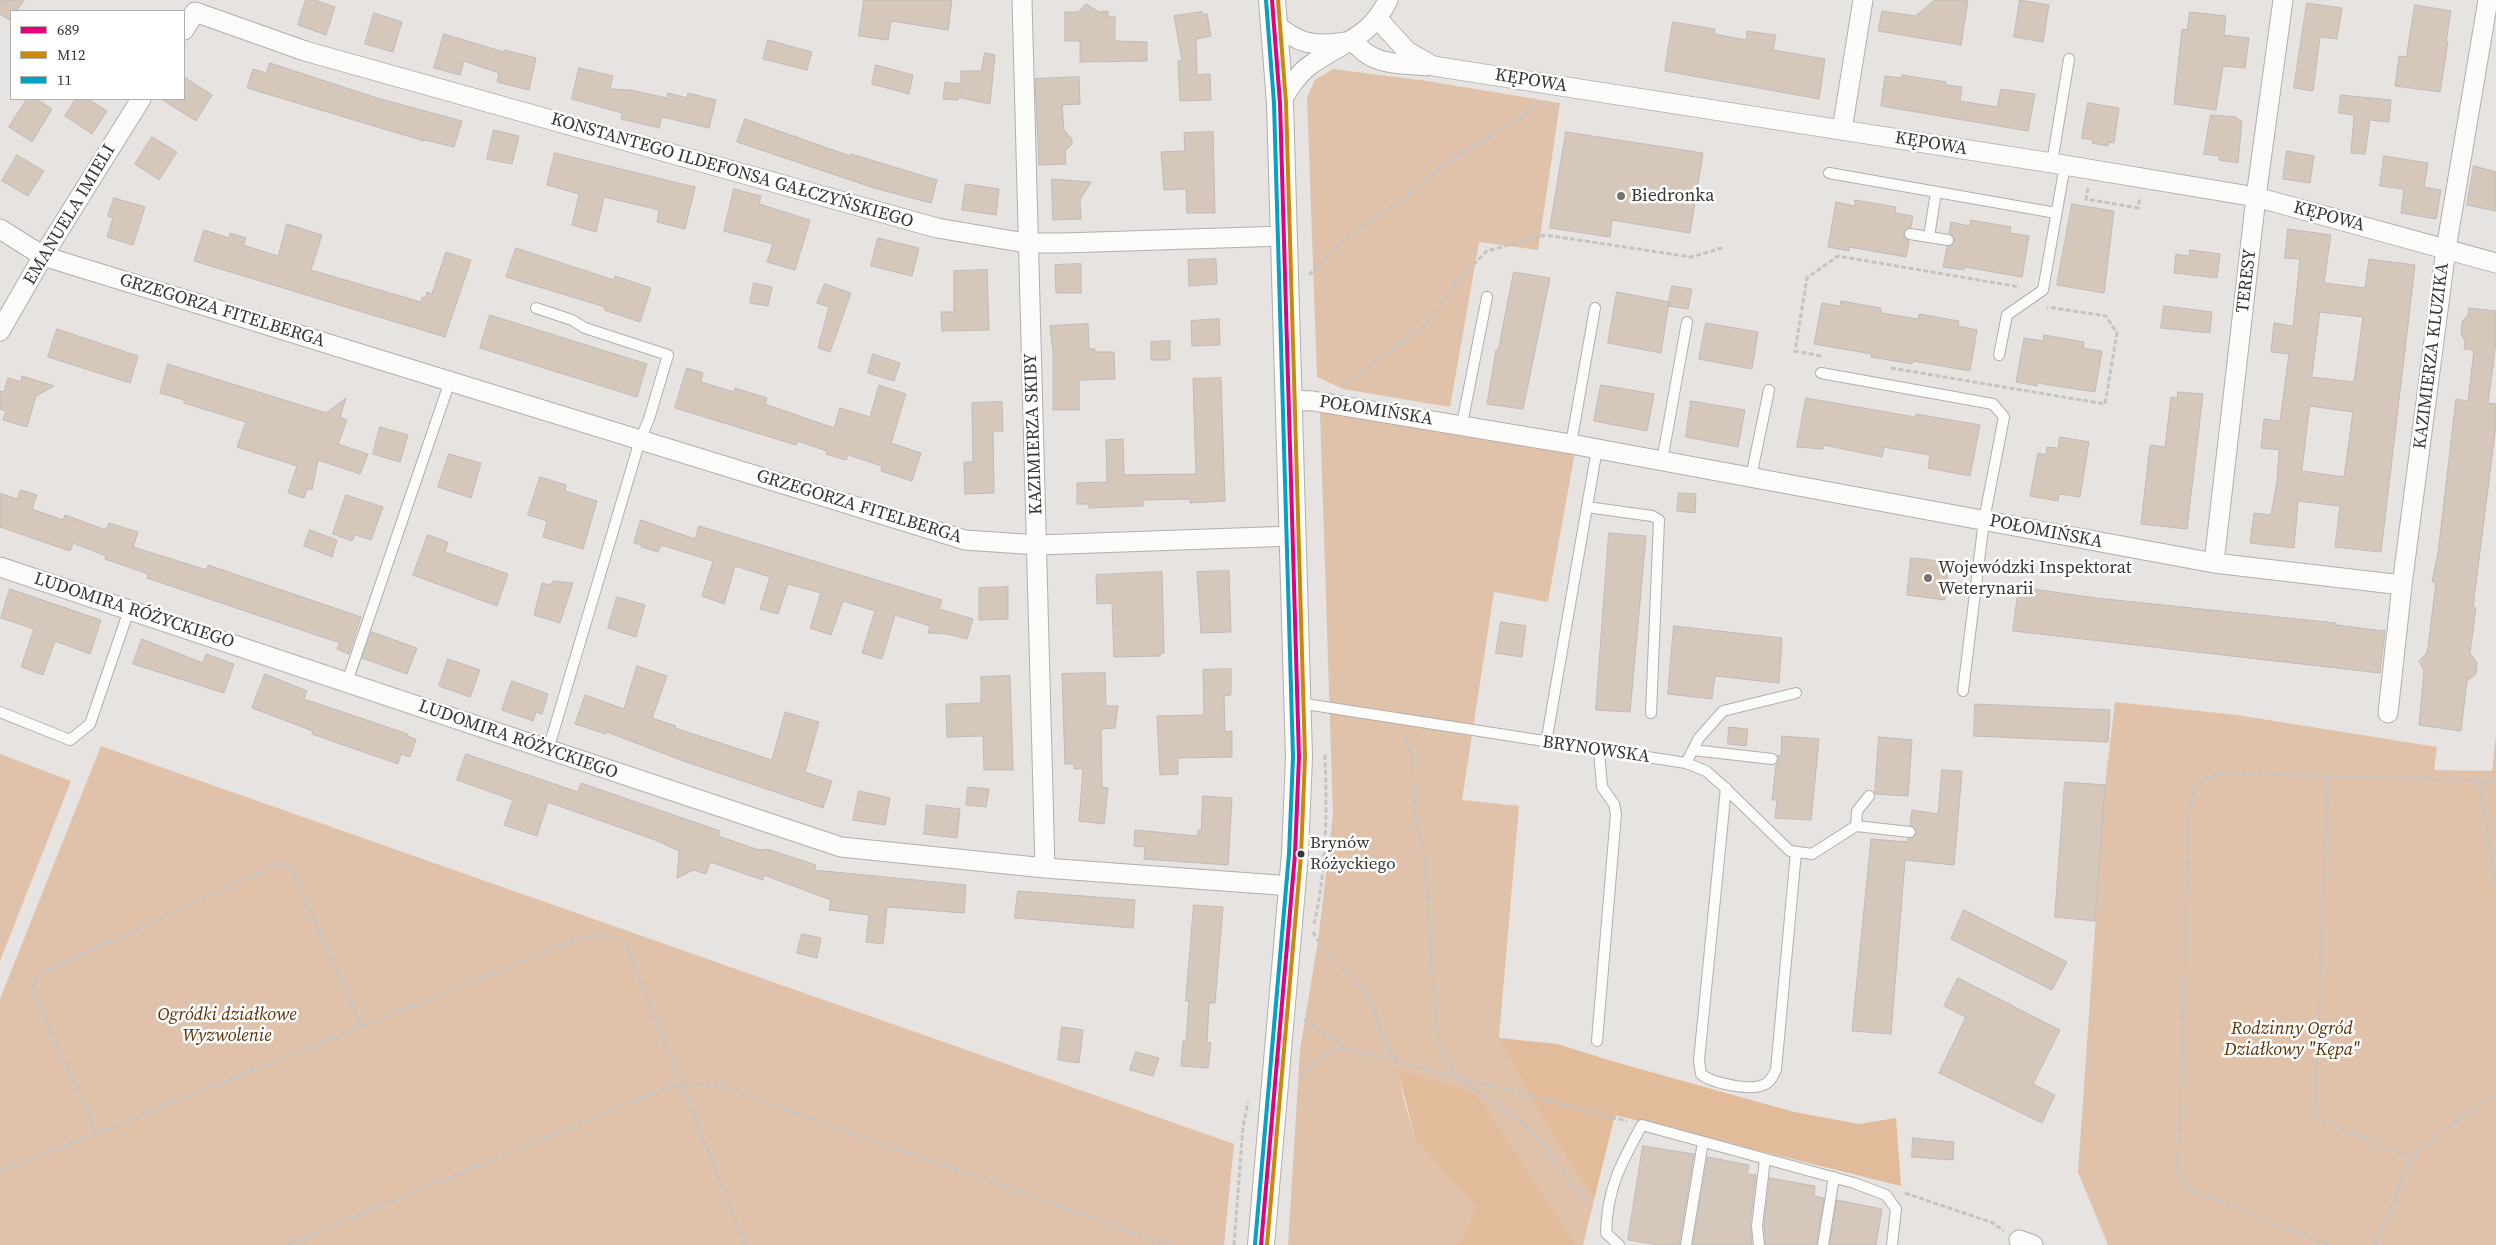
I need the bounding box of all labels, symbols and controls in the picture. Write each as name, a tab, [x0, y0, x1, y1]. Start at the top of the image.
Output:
legend	[10, 10, 185, 100]
text: 689	[57, 19, 80, 40]
text: M12	[57, 44, 86, 65]
street label: KĘPOWA	[1493, 65, 1569, 97]
text: 11	[57, 69, 72, 90]
street label: KONSTANTEGO ILDEFONSA GAŁCZYŃSKIEGO	[548, 109, 916, 233]
street label: KĘPOWA	[1893, 128, 1969, 160]
street label: EMANUELA IMIELI	[20, 141, 120, 289]
place label: Biedronka	[1631, 185, 1714, 207]
marker: Biedronka	[1615, 190, 1627, 202]
street label: KĘPOWA	[2291, 197, 2367, 237]
street label: TERESY	[2232, 248, 2262, 314]
street label: KAZIMIERZA KLUZIKA	[2410, 261, 2454, 451]
street label: GRZEGORZA FITELBERGA	[117, 269, 327, 353]
street label: KAZIMIERZA SKIBY	[1020, 353, 1048, 515]
street label: POŁOMIŃSKA	[1318, 391, 1434, 431]
street label: GRZEGORZA FITELBERGA	[754, 465, 964, 549]
street label: POŁOMIŃSKA	[1988, 510, 2104, 554]
place label: Wojewódzki Inspektorat Weterynarii	[1938, 557, 2132, 600]
street label: LUDOMIRA RÓŻYCKIEGO	[31, 568, 237, 654]
marker: Wojewódzki Inspektorat Weterynarii	[1922, 572, 1934, 584]
street label: LUDOMIRA RÓŻYCKIEGO	[416, 696, 620, 784]
street label: BRYNOWSKA	[1541, 732, 1651, 768]
place label: Brynów Różyckiego	[1310, 834, 1395, 874]
marker: Brynów Różyckiego	[1296, 849, 1306, 859]
park label: Ogródki działkowe Wyzwolenie	[158, 1004, 296, 1046]
park label: Rodzinny Ogród Działkowy "Kępa"	[2224, 1018, 2360, 1060]

